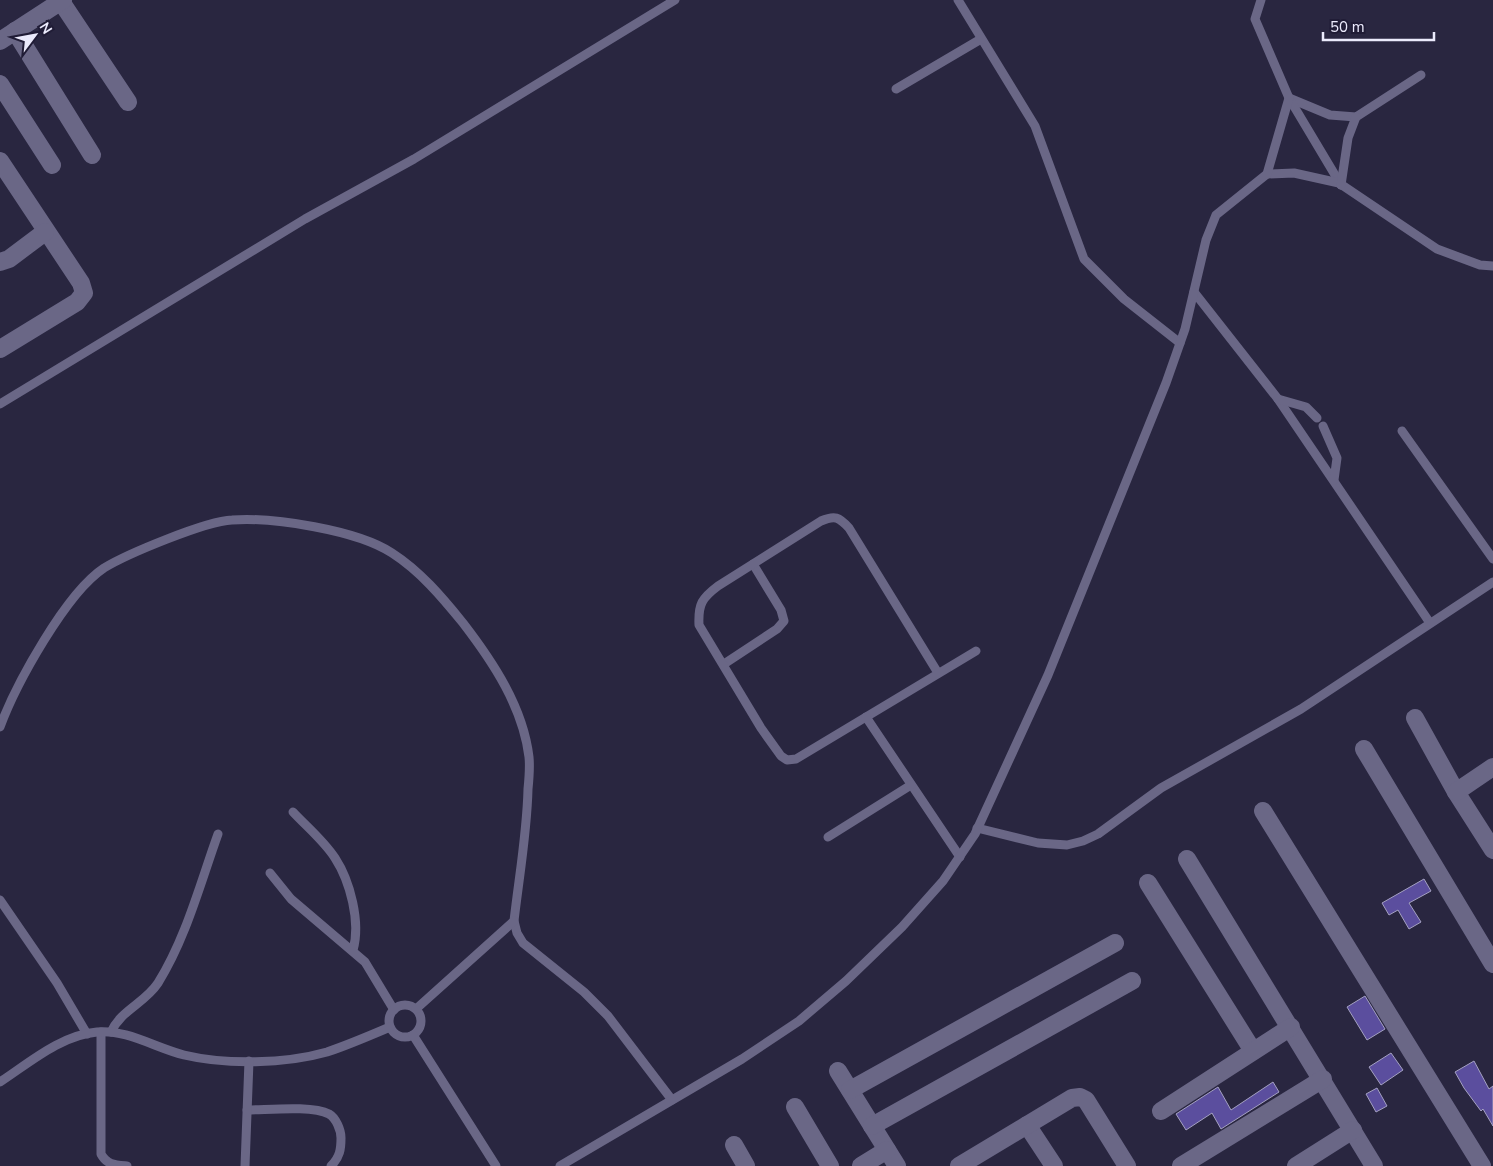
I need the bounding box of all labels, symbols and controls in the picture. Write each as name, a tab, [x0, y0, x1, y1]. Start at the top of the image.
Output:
north arrow	[10, 10, 60, 60]
scale bar	[1323, 10, 1434, 42]
text: 50 m	[1330, 17, 1365, 37]
text: N	[35, 19, 56, 38]

